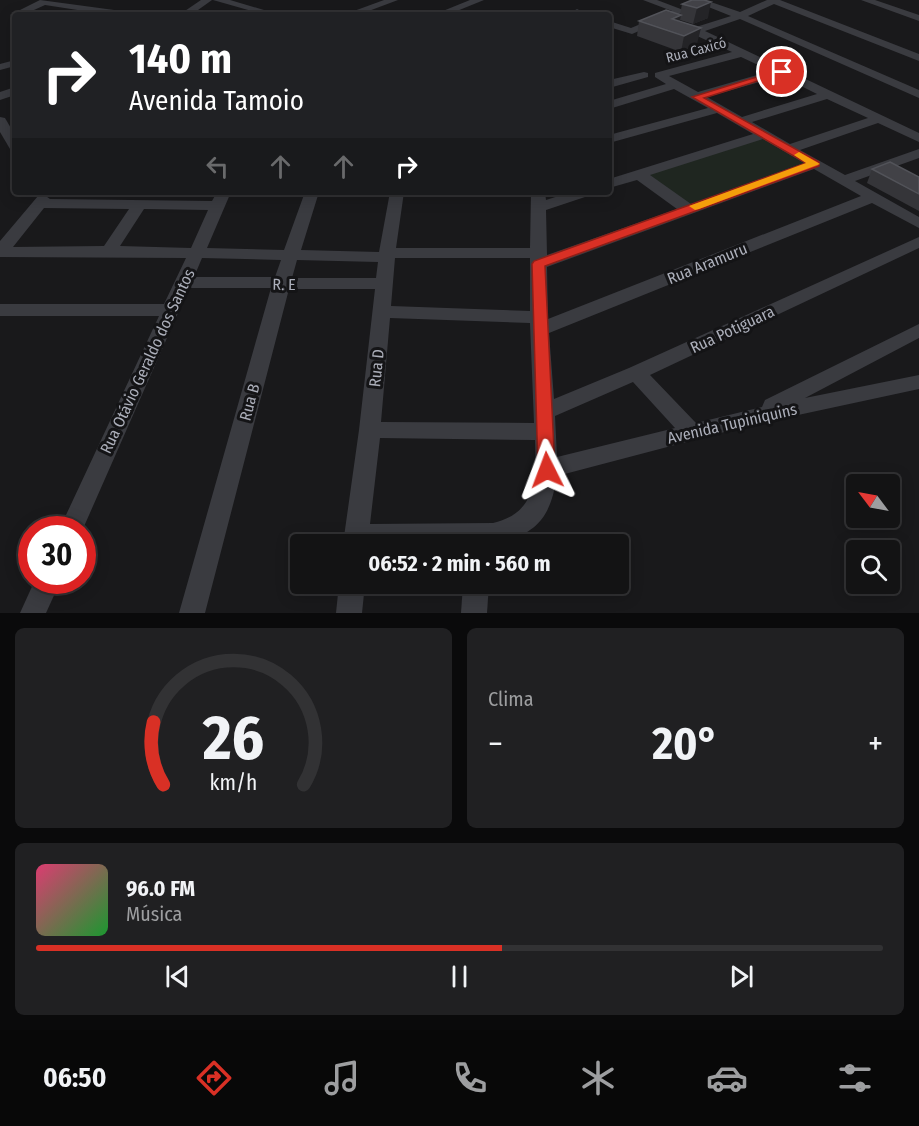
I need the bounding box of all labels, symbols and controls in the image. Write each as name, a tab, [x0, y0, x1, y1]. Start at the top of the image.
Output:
text: 140 m	[129, 34, 232, 84]
street label: Rua Caxicó	[664, 34, 728, 67]
icon: right	[30, 36, 108, 114]
pin	[756, 46, 807, 97]
icon: arrive	[765, 55, 798, 88]
text: Avenida Tamoio	[129, 85, 304, 117]
icon: left	[201, 150, 234, 183]
icon: ahead	[264, 150, 297, 183]
icon: ahead	[327, 150, 360, 183]
icon: right	[390, 150, 423, 183]
street label: Rua Aramuru	[664, 239, 750, 288]
street label: Rua Otávio Geraldo dos Santos	[96, 266, 199, 457]
street label: R. E	[272, 275, 296, 294]
street label: Rua Potiguara	[687, 302, 777, 357]
street label: Rua D	[365, 348, 388, 388]
street label: Rua B	[235, 381, 264, 423]
street label: Avenida Tupiniquins	[665, 399, 799, 448]
position arrow	[515, 438, 579, 502]
north arrow	[846, 474, 900, 528]
map controls	[846, 474, 900, 594]
speed limit sign: 30	[18, 516, 96, 594]
button: search	[846, 540, 900, 594]
text: 06:52 · 2 min · 560 m	[368, 550, 551, 577]
text: Clima	[488, 687, 533, 711]
text: 26	[202, 701, 264, 776]
text: 20°	[652, 717, 719, 771]
text: −	[488, 724, 503, 764]
text: +	[868, 724, 883, 764]
text: km/h	[210, 770, 257, 796]
text: 96.0 FM	[126, 875, 195, 902]
text: Música	[126, 902, 182, 926]
icon: previous	[161, 960, 194, 993]
icon: pause	[443, 960, 476, 993]
icon: next	[725, 960, 758, 993]
icon: directions	[193, 1057, 235, 1099]
icon: music	[321, 1057, 363, 1099]
icon: phone	[449, 1057, 491, 1099]
icon: climate	[577, 1057, 619, 1099]
icon: car	[706, 1057, 748, 1099]
icon: filters	[834, 1057, 876, 1099]
text: 06:50	[43, 1062, 106, 1094]

